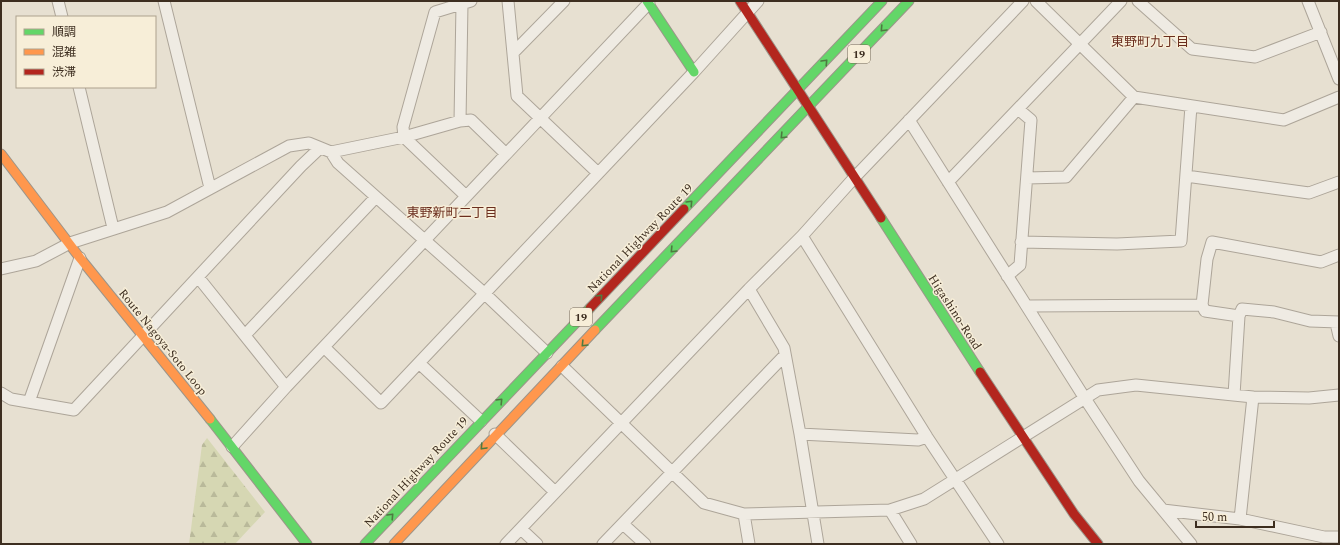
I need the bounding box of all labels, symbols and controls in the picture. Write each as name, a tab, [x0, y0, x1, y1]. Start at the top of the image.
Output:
legend	[16, 16, 156, 88]
text: 順調	[52, 23, 76, 42]
one-way arrow	[880, 25, 887, 32]
district label: 東野町九丁目	[1111, 32, 1189, 52]
text: 混雑	[52, 43, 76, 62]
road number: 19	[848, 45, 870, 63]
one-way arrow	[820, 59, 828, 67]
text: 渋滞	[52, 63, 76, 82]
one-way arrow	[780, 131, 788, 139]
street label: National Highway Route 19	[583, 179, 698, 297]
one-way arrow	[685, 200, 693, 208]
district label: 東野新町二丁目	[406, 203, 498, 223]
one-way arrow	[671, 245, 678, 253]
street label: Higashino-Road	[923, 271, 986, 354]
street label: Route Nagoya-Soto Loop	[114, 285, 212, 400]
one-way arrow	[595, 294, 603, 302]
road number: 19	[570, 308, 592, 326]
one-way arrow	[581, 339, 588, 347]
one-way arrow	[495, 398, 503, 406]
street label: National Highway Route 19	[360, 413, 473, 532]
one-way arrow	[480, 442, 488, 450]
scale bar	[1196, 503, 1274, 529]
text: 50 m	[1202, 508, 1227, 527]
one-way arrow	[387, 513, 394, 521]

